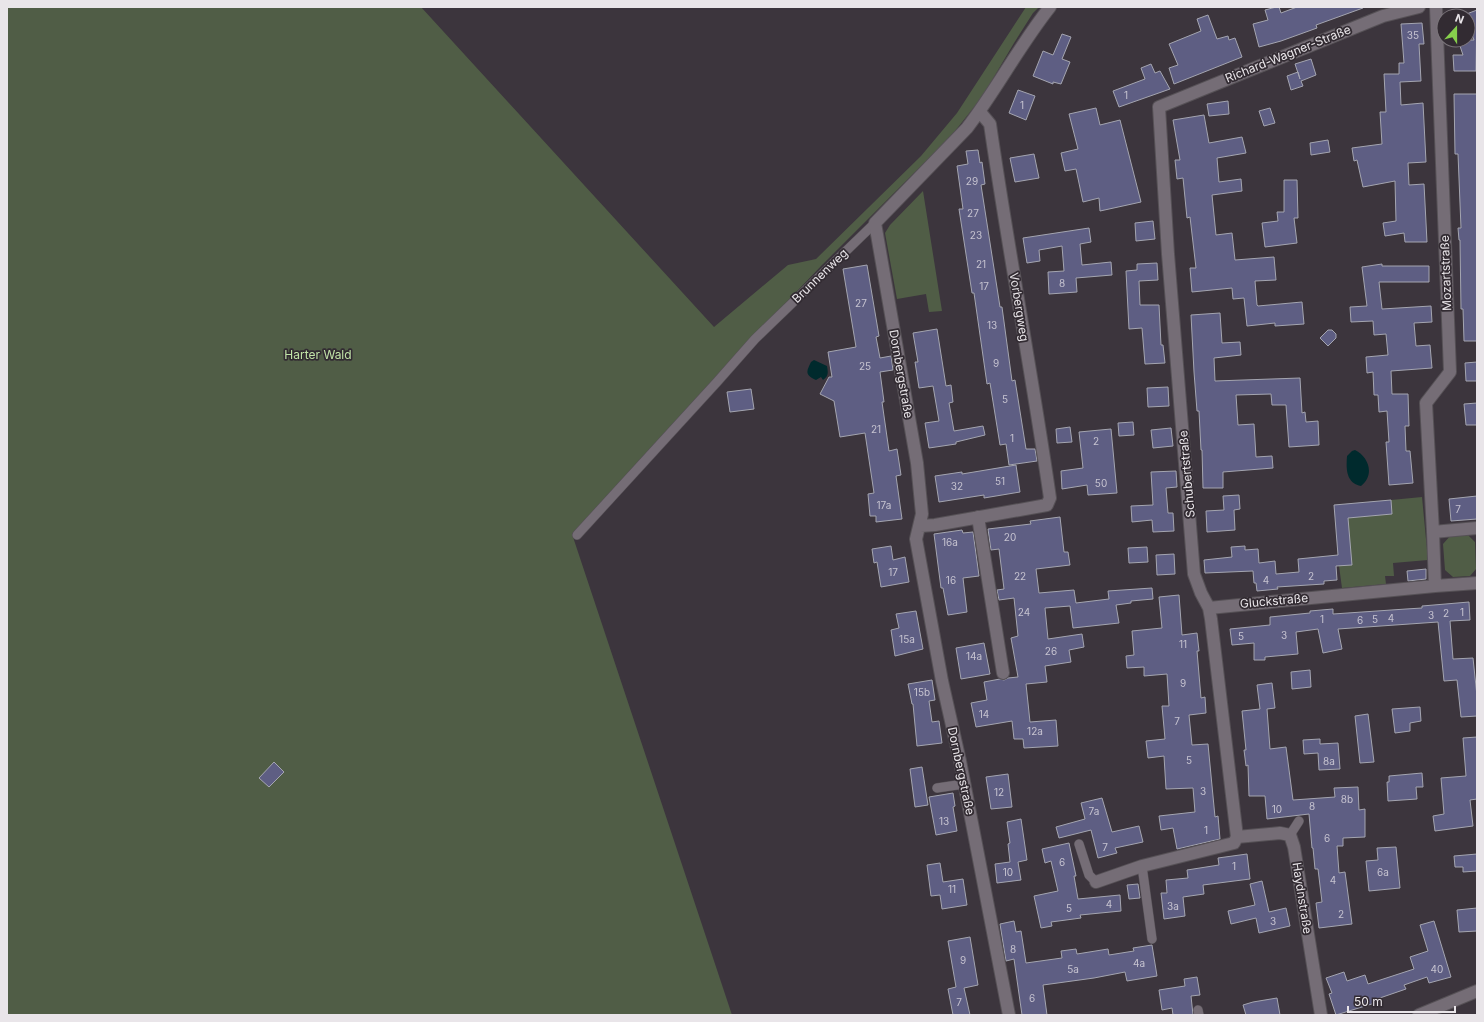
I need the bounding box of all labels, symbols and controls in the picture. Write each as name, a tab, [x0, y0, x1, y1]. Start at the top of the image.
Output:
north arrow	[1436, 8, 1476, 48]
text: N	[1453, 11, 1466, 27]
street label: Richard-Wagner-Straße	[1223, 21, 1353, 86]
house number: 35	[1407, 29, 1419, 41]
house number: 1	[1124, 89, 1128, 101]
house number: 1	[1020, 99, 1024, 111]
house number: 29	[966, 175, 978, 187]
house number: 27	[967, 207, 979, 219]
house number: 23	[970, 229, 982, 241]
street label: Mozartstraße	[1437, 235, 1454, 311]
street label: Brunnenweg	[789, 245, 851, 306]
house number: 21	[976, 258, 986, 270]
street label: Vorbergweg	[1007, 271, 1032, 342]
house number: 8	[1059, 277, 1065, 289]
house number: 17	[979, 280, 989, 292]
house number: 27	[855, 297, 867, 309]
house number: 13	[987, 319, 997, 331]
street label: Dornbergstraße	[886, 329, 917, 419]
park label: Harter Wald	[284, 347, 352, 362]
house number: 9	[993, 357, 999, 369]
house number: 25	[859, 360, 871, 372]
house number: 5	[1002, 393, 1008, 405]
house number: 21	[871, 423, 881, 435]
street label: Schubertstraße	[1175, 430, 1198, 518]
house number: 1	[1010, 432, 1014, 444]
house number: 2	[1093, 435, 1099, 447]
house number: 51	[995, 475, 1005, 487]
house number: 50	[1095, 477, 1107, 489]
house number: 32	[951, 480, 963, 492]
house number: 17a	[877, 499, 891, 511]
house number: 7	[1455, 503, 1461, 515]
house number: 20	[1004, 531, 1016, 543]
house number: 16a	[942, 536, 958, 548]
house number: 17	[888, 566, 898, 578]
house number: 22	[1014, 570, 1026, 582]
house number: 2	[1308, 570, 1314, 582]
house number: 16	[946, 574, 956, 586]
house number: 4	[1263, 574, 1269, 586]
street label: Gluckstraße	[1239, 590, 1309, 611]
house number: 24	[1018, 606, 1030, 618]
house number: 1	[1460, 606, 1464, 618]
house number: 2	[1443, 607, 1449, 619]
house number: 3	[1428, 609, 1434, 621]
house number: 4	[1388, 612, 1394, 624]
house number: 1	[1320, 613, 1324, 625]
house number: 5	[1372, 613, 1378, 625]
house number: 6	[1357, 614, 1363, 626]
house number: 3	[1281, 629, 1287, 641]
house number: 5	[1238, 630, 1244, 642]
house number: 15a	[899, 633, 915, 645]
house number: 11	[1179, 638, 1187, 650]
house number: 26	[1045, 645, 1057, 657]
house number: 14a	[966, 650, 982, 662]
house number: 9	[1180, 677, 1186, 689]
house number: 15b	[914, 686, 930, 698]
house number: 14	[979, 708, 989, 720]
house number: 7	[1174, 715, 1180, 727]
house number: 12a	[1027, 725, 1043, 737]
street label: Dornbergstraße	[945, 726, 978, 816]
house number: 5	[1186, 754, 1192, 766]
house number: 8a	[1323, 755, 1335, 767]
house number: 3	[1200, 785, 1206, 797]
house number: 12	[994, 786, 1004, 798]
house number: 8b	[1341, 793, 1353, 805]
house number: 8	[1309, 800, 1315, 812]
house number: 10	[1272, 803, 1282, 815]
house number: 7a	[1089, 805, 1099, 817]
house number: 13	[939, 815, 949, 827]
house number: 1	[1204, 824, 1208, 836]
house number: 6	[1324, 832, 1330, 844]
house number: 7	[1102, 841, 1108, 853]
house number: 6	[1059, 856, 1065, 868]
house number: 1	[1232, 860, 1236, 872]
street label: Haydnstraße	[1289, 861, 1316, 935]
house number: 10	[1003, 866, 1013, 878]
house number: 6a	[1377, 866, 1389, 878]
house number: 4	[1330, 874, 1336, 886]
house number: 11	[948, 883, 956, 895]
house number: 4	[1106, 898, 1112, 910]
house number: 3a	[1167, 900, 1179, 912]
house number: 5	[1066, 902, 1072, 914]
house number: 2	[1338, 908, 1344, 920]
house number: 3	[1270, 915, 1276, 927]
house number: 8	[1010, 943, 1016, 955]
house number: 9	[960, 954, 966, 966]
house number: 4a	[1133, 957, 1145, 969]
house number: 5a	[1067, 963, 1079, 975]
house number: 40	[1431, 963, 1443, 975]
scale bar	[1348, 988, 1455, 1014]
house number: 6	[1029, 992, 1035, 1004]
text: 50 m	[1354, 994, 1383, 1009]
house number: 7	[956, 996, 962, 1008]

